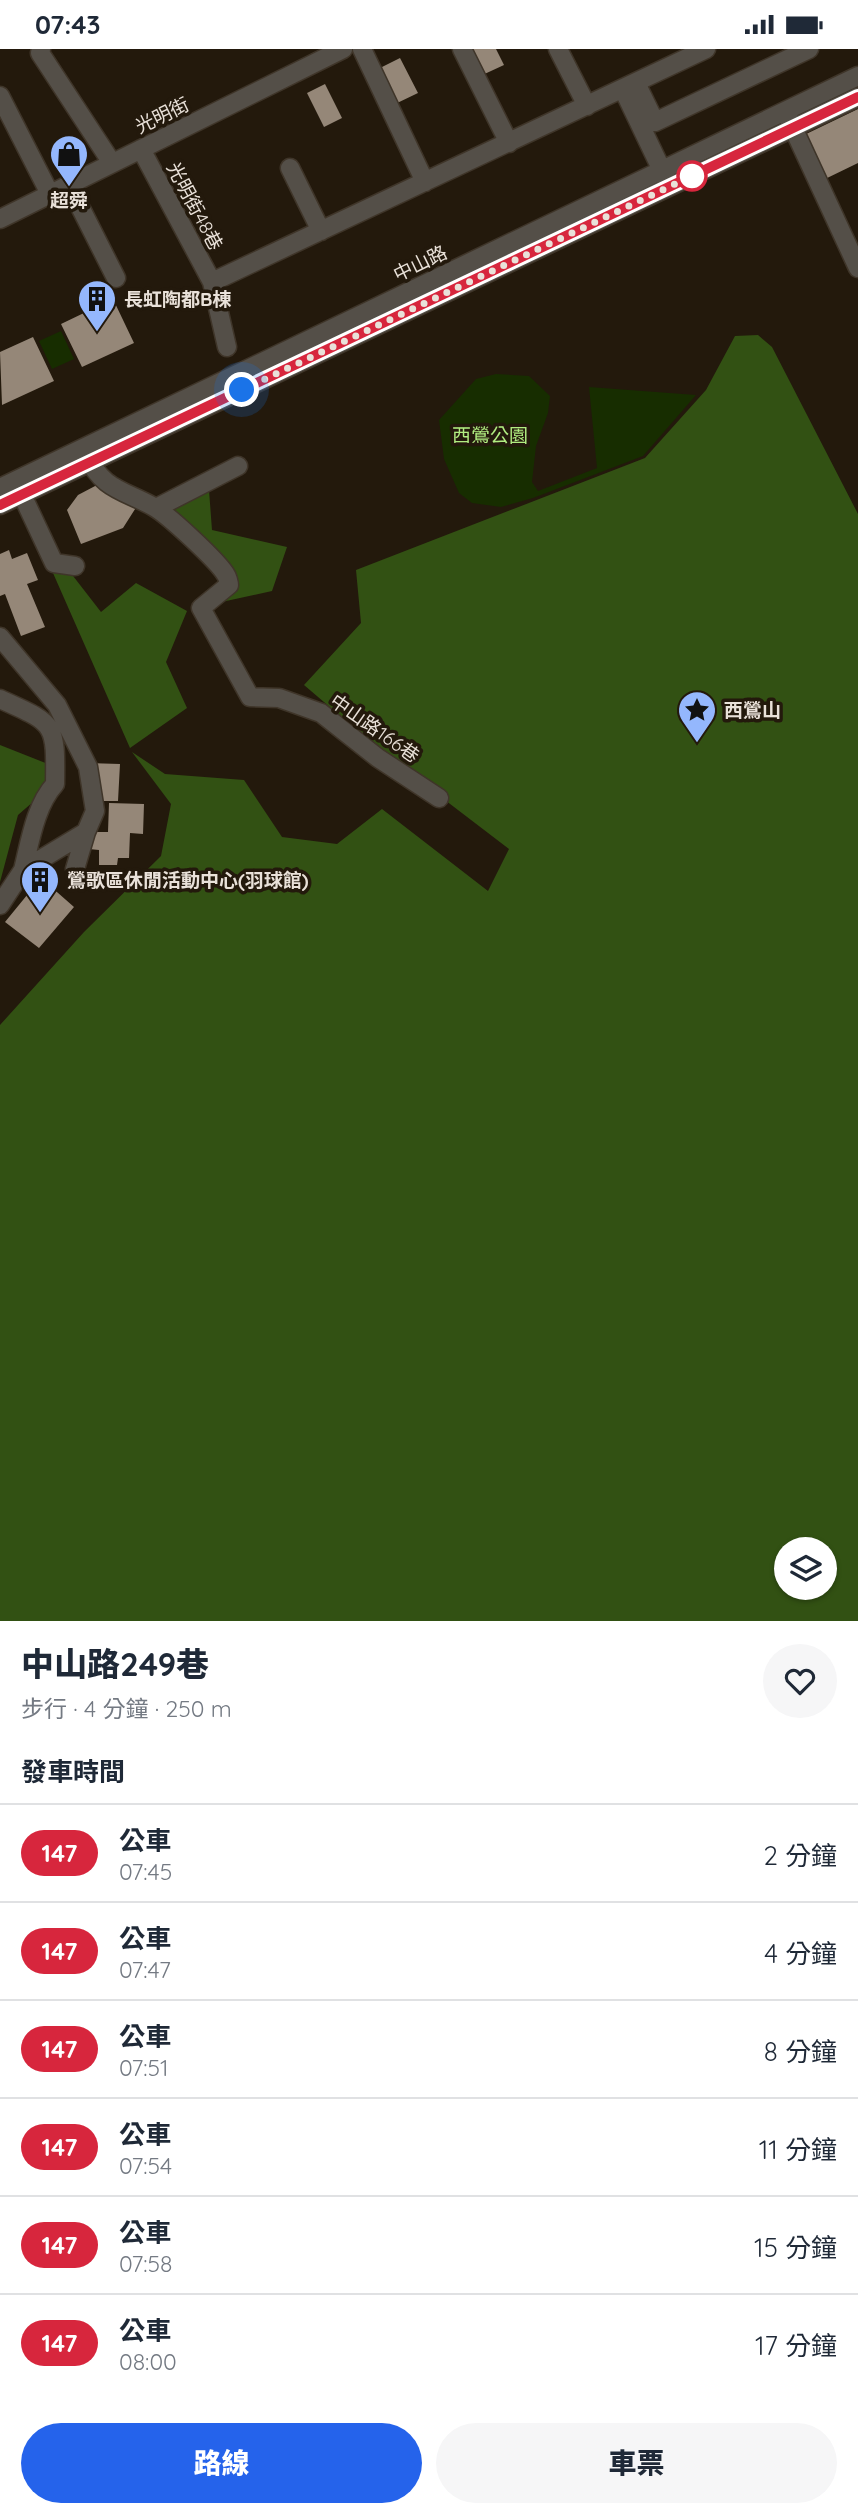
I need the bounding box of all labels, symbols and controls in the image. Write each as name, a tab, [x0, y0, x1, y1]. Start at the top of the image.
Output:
text: 07:43	[35, 8, 101, 41]
street label: 光明街	[131, 92, 193, 138]
shop icon: 超舜	[48, 133, 90, 188]
street label: 光明街48巷	[162, 158, 228, 254]
unlabelled marker	[677, 161, 707, 191]
place label: 超舜	[50, 188, 88, 212]
street label: 中山路	[389, 240, 451, 286]
building icon: 長虹陶都B棟	[76, 278, 118, 333]
place label: 長虹陶都B棟	[124, 287, 231, 311]
your location	[224, 372, 259, 407]
park label: 西鶯公園	[452, 423, 528, 447]
street label: 中山路166巷	[326, 688, 424, 768]
place icon: 西鶯山	[676, 689, 718, 744]
place label: 西鶯山	[724, 698, 781, 722]
building icon: 鶯歌區休閒活動中心(羽球館)	[19, 859, 61, 914]
place label: 鶯歌區休閒活動中心(羽球館)	[67, 868, 309, 892]
map controls	[774, 1537, 837, 1600]
button: layers	[774, 1537, 837, 1600]
text: 中山路249巷	[21, 1643, 209, 1684]
button: heart	[763, 1644, 837, 1718]
text: 步行 · 4 分鐘 · 250 m	[21, 1694, 232, 1723]
text: 發車時間	[21, 1755, 125, 1788]
text: 公車	[119, 1824, 171, 1857]
text: 147	[42, 1838, 77, 1868]
text: 2 分鐘	[763, 1839, 837, 1872]
text: 07:45	[119, 1857, 172, 1886]
text: 公車	[119, 1922, 171, 1955]
text: 147	[42, 1936, 77, 1966]
text: 4 分鐘	[764, 1937, 837, 1970]
text: 07:47	[119, 1955, 171, 1984]
text: 公車	[119, 2020, 171, 2053]
text: 147	[42, 2034, 77, 2064]
text: 8 分鐘	[764, 2035, 837, 2068]
text: 07:51	[119, 2053, 169, 2082]
text: 公車	[119, 2118, 171, 2151]
text: 147	[42, 2132, 77, 2162]
text: 11 分鐘	[759, 2133, 837, 2166]
text: 07:54	[119, 2151, 172, 2180]
text: 公車	[119, 2216, 171, 2249]
text: 147	[42, 2230, 77, 2260]
text: 15 分鐘	[754, 2231, 837, 2264]
text: 07:58	[119, 2249, 172, 2278]
text: 公車	[119, 2314, 171, 2347]
text: 147	[42, 2328, 77, 2358]
text: 17 分鐘	[755, 2329, 837, 2362]
text: 08:00	[119, 2347, 177, 2376]
button: 路線	[21, 2423, 422, 2503]
button: 車票	[436, 2423, 837, 2503]

